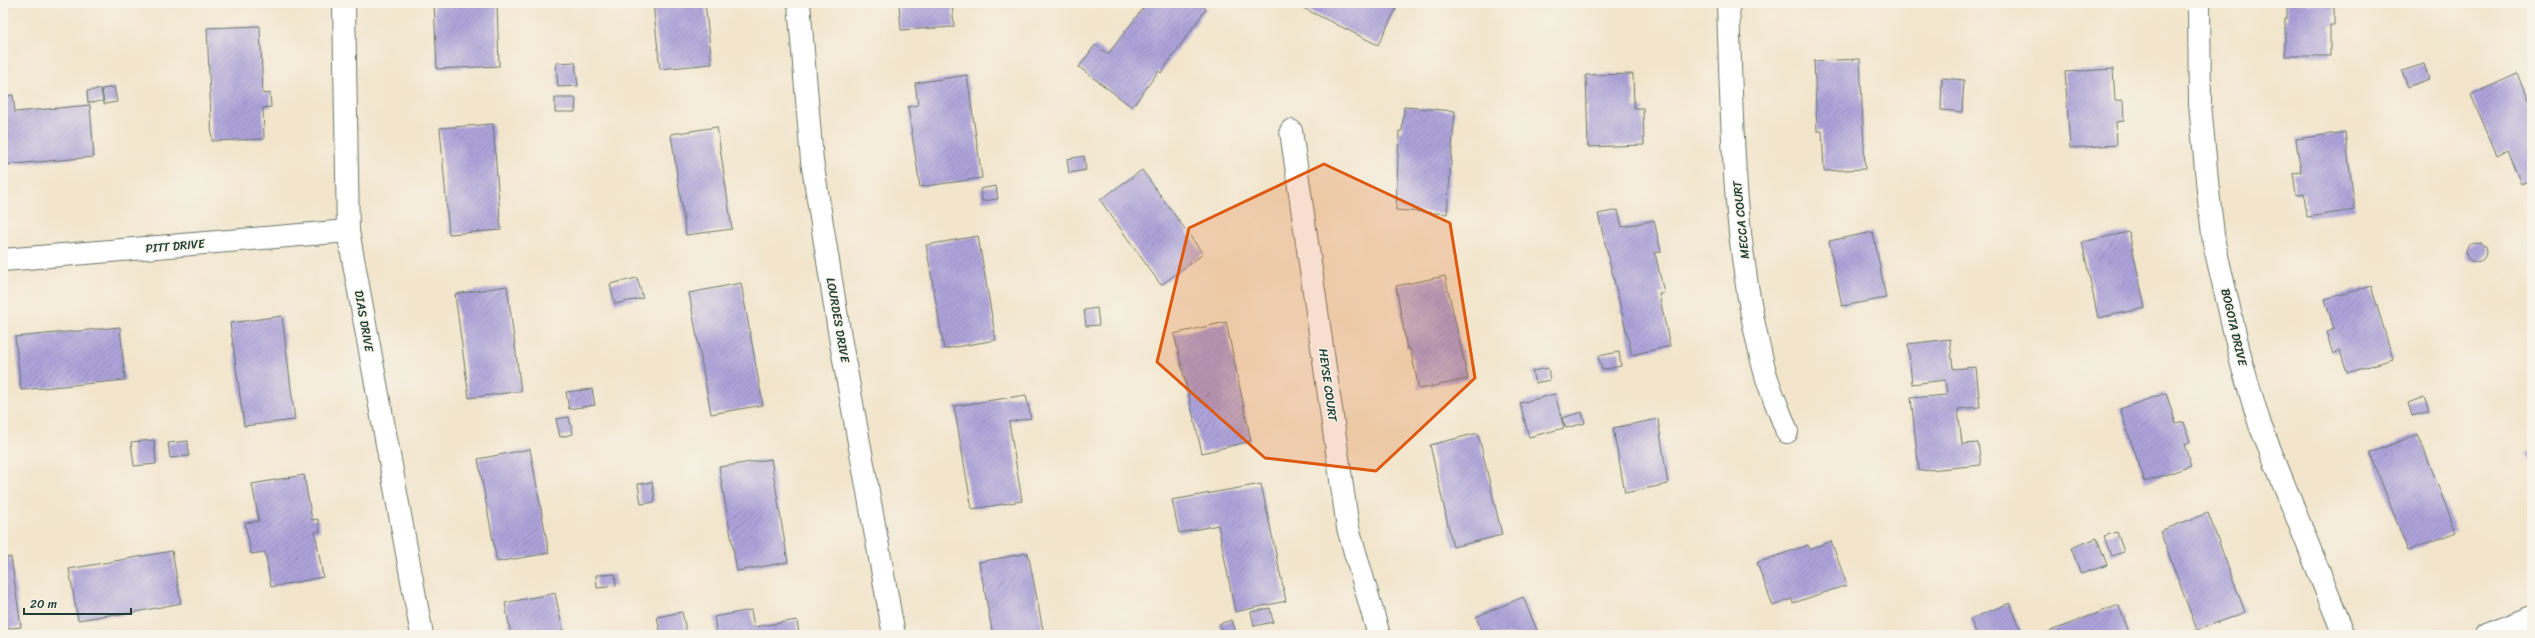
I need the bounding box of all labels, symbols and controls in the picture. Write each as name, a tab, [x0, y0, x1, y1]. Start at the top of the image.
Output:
street label: MECCA COURT	[1726, 179, 1756, 260]
street label: PITT DRIVE	[144, 232, 207, 260]
street label: LOURDES DRIVE	[820, 276, 857, 365]
street label: BOGOTA DRIVE	[2214, 286, 2254, 369]
street label: DIAS DRIVE	[348, 288, 380, 355]
street label: HEYSE COURT	[1312, 347, 1344, 424]
scale bar	[24, 590, 131, 616]
text: 20 m	[30, 593, 57, 615]

